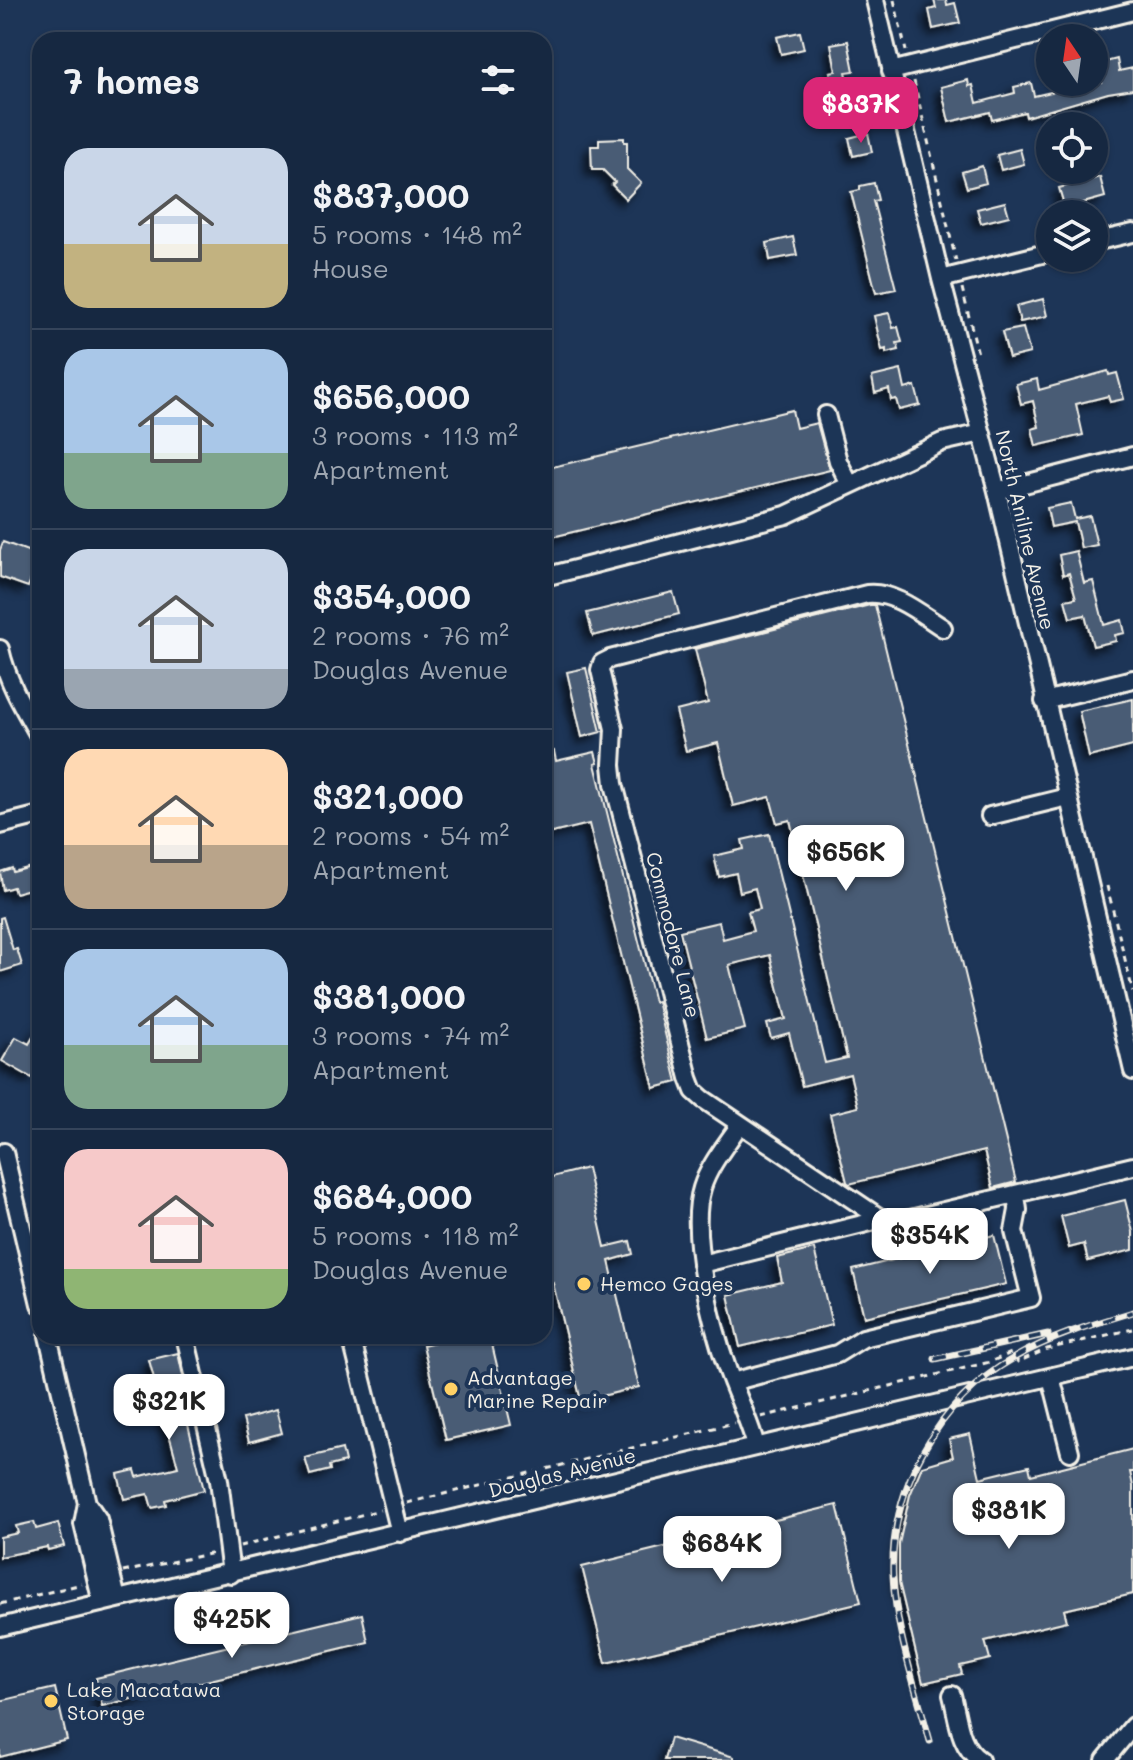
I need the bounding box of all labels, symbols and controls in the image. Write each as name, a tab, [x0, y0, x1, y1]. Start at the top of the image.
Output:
north arrow	[1036, 24, 1108, 96]
map controls	[1036, 24, 1108, 272]
text: 7 homes	[64, 58, 200, 103]
icon: filters	[476, 58, 520, 102]
pin: $837K	[805, 77, 917, 145]
text: $837K	[821, 86, 901, 120]
button: locate	[1036, 112, 1108, 184]
text: $837,000	[312, 172, 469, 217]
icon: home	[128, 180, 224, 276]
button: layers	[1036, 200, 1108, 272]
text: 5 rooms · 148 m²	[312, 217, 522, 251]
text: House	[312, 251, 389, 285]
text: $656,000	[312, 373, 470, 418]
icon: home	[128, 381, 224, 477]
text: 3 rooms · 113 m²	[312, 418, 518, 452]
street label: North Aniline Avenue	[990, 427, 1062, 632]
text: Apartment	[312, 452, 449, 486]
text: $354,000	[312, 573, 471, 618]
icon: home	[128, 581, 224, 677]
text: 2 rooms · 76 m²	[312, 618, 509, 652]
text: Douglas Avenue	[312, 652, 508, 686]
text: $321,000	[312, 773, 464, 818]
icon: home	[128, 781, 224, 877]
text: 2 rooms · 54 m²	[312, 818, 509, 852]
pin: $656K	[790, 825, 902, 893]
text: $656K	[806, 834, 886, 868]
street label: Commodore Lane	[641, 849, 707, 1020]
text: Apartment	[312, 852, 449, 886]
text: $381,000	[312, 973, 466, 1018]
icon: home	[128, 981, 224, 1077]
text: 3 rooms · 74 m²	[312, 1018, 509, 1052]
text: Apartment	[312, 1052, 449, 1086]
text: $684,000	[312, 1173, 472, 1218]
icon: home	[128, 1181, 224, 1277]
pin: $354K	[874, 1208, 986, 1276]
text: $354K	[890, 1217, 970, 1251]
text: 5 rooms · 118 m²	[312, 1218, 519, 1252]
text: Douglas Avenue	[312, 1252, 508, 1286]
place label: Hemco Gages	[600, 1270, 734, 1296]
marker: Hemco Gages	[575, 1275, 593, 1293]
place label: Advantage Marine Repair	[467, 1364, 608, 1413]
pin: $321K	[113, 1374, 225, 1442]
marker: Advantage Marine Repair	[442, 1380, 460, 1398]
text: $321K	[132, 1383, 206, 1417]
street label: Douglas Avenue	[485, 1441, 638, 1503]
pin: $381K	[953, 1483, 1065, 1551]
text: $381K	[971, 1492, 1047, 1526]
pin: $684K	[666, 1516, 778, 1584]
text: $684K	[681, 1525, 763, 1559]
pin: $425K	[176, 1592, 288, 1660]
text: $425K	[192, 1601, 272, 1635]
place label: Lake Macatawa Storage	[67, 1676, 221, 1725]
marker: Lake Macatawa Storage	[42, 1692, 60, 1710]

